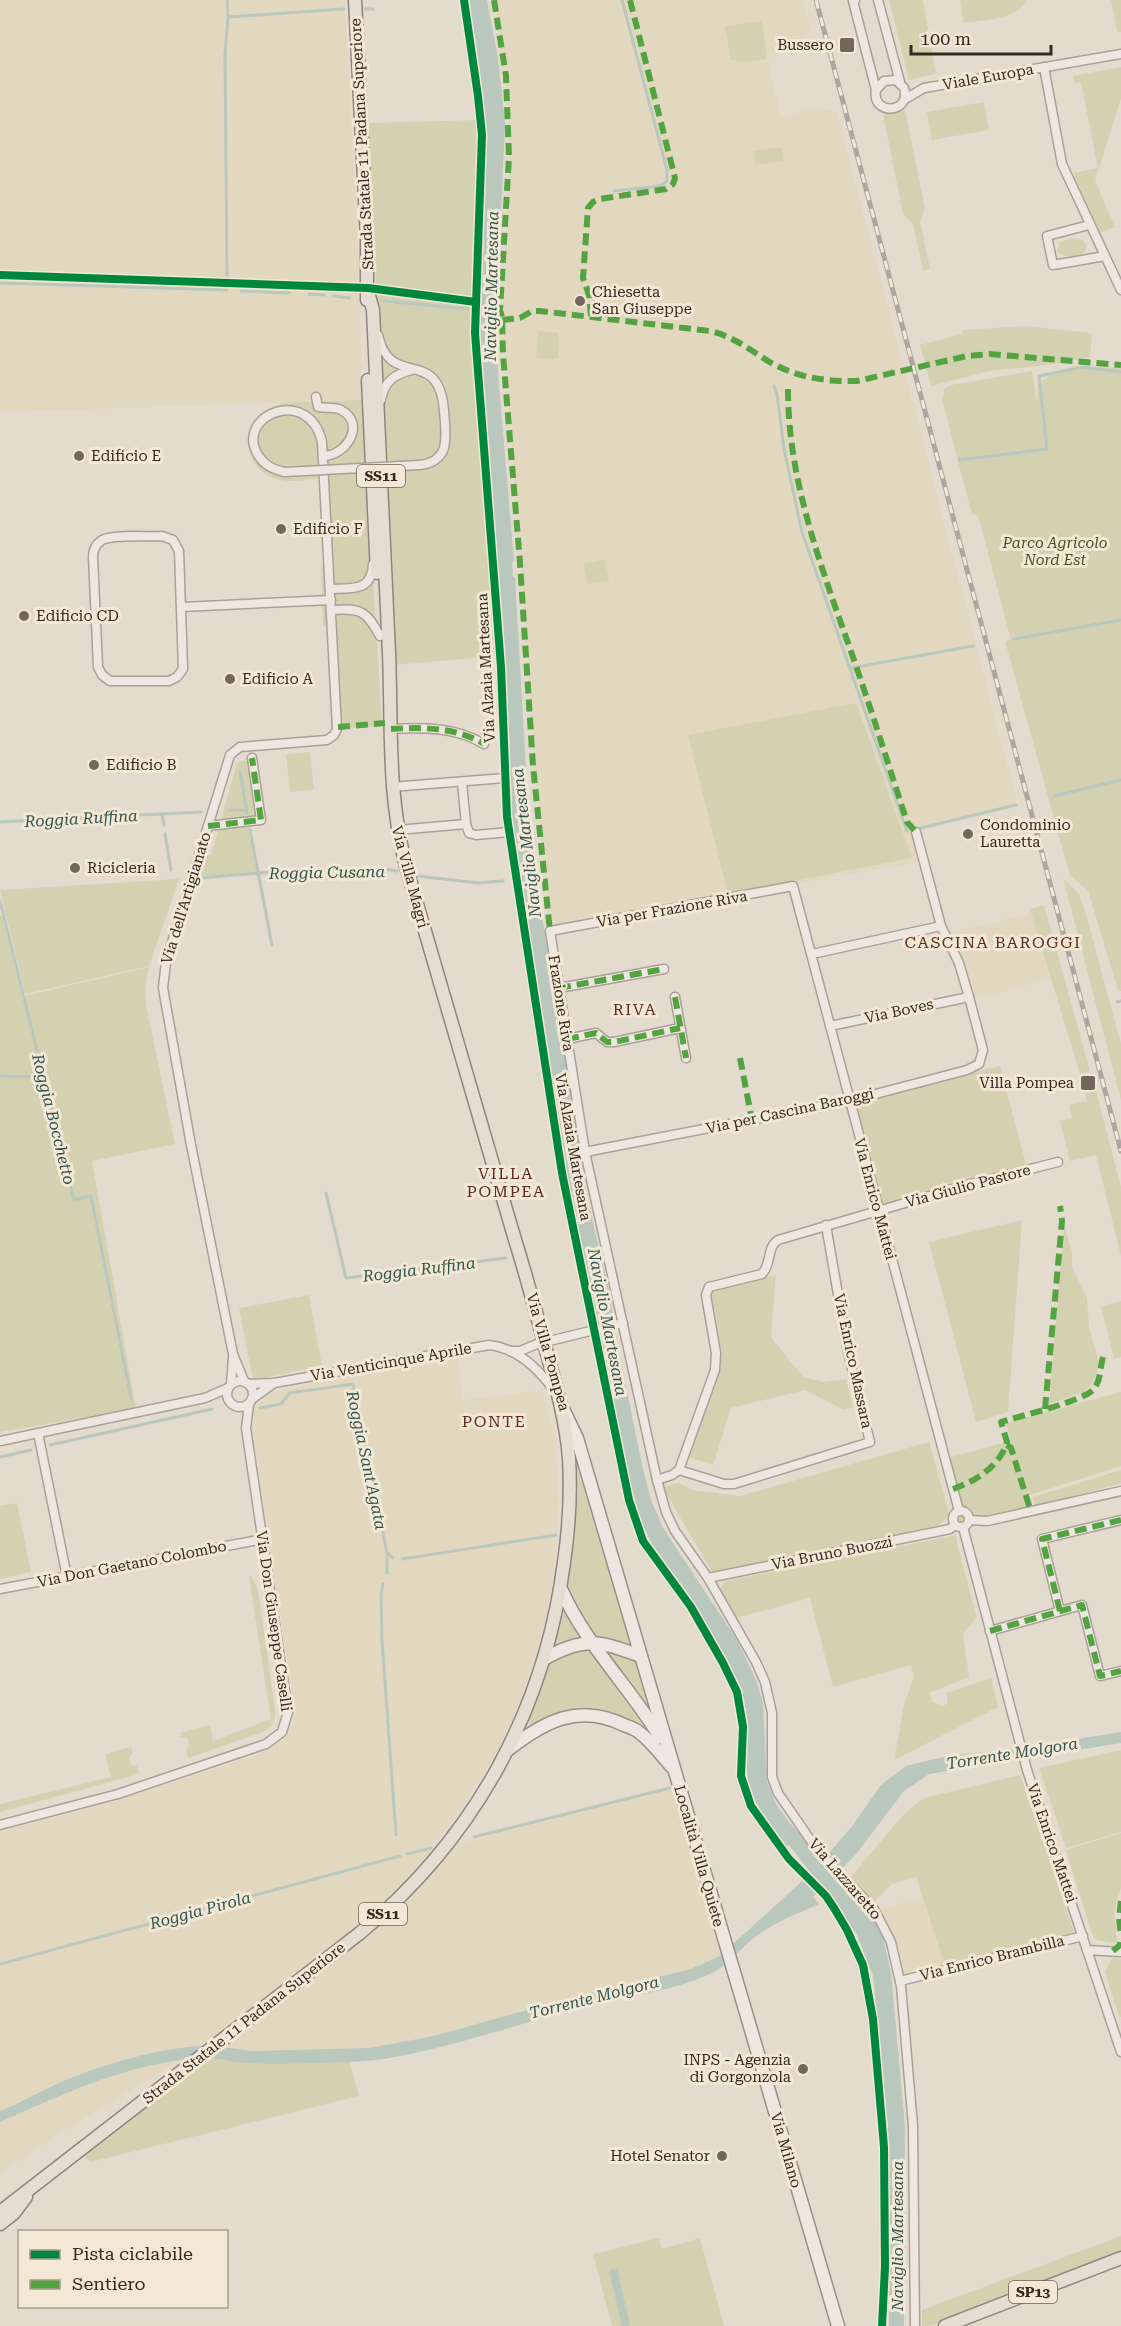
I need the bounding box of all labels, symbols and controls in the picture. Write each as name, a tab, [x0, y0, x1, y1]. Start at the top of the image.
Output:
street label: Strada Statale 11 Padana Superiore	[346, 18, 378, 270]
scale bar	[911, 18, 1050, 56]
text: 100 m	[920, 28, 971, 49]
place label: Bussero	[777, 36, 834, 54]
marker: Bussero	[838, 36, 856, 54]
street label: Viale Europa	[941, 60, 1035, 94]
water label: Naviglio Martesana	[481, 210, 502, 362]
place label: Chiesetta San Giuseppe	[592, 283, 692, 318]
marker: Chiesetta San Giuseppe	[573, 294, 587, 308]
place label: Edificio E	[91, 447, 161, 465]
marker: Edificio E	[72, 449, 86, 463]
road number: SS11	[357, 465, 405, 487]
place label: Edificio F	[293, 520, 362, 538]
marker: Edificio F	[274, 522, 288, 536]
park label: Parco Agricolo Nord Est	[1001, 534, 1108, 569]
street label: Via Alzaia Martesana	[473, 593, 499, 743]
place label: Edificio CD	[36, 607, 119, 625]
marker: Edificio CD	[17, 609, 31, 623]
place label: Edificio A	[242, 670, 313, 688]
marker: Edificio A	[223, 672, 237, 686]
place label: Edificio B	[106, 756, 176, 774]
marker: Edificio B	[87, 758, 101, 772]
water label: Naviglio Martesana	[508, 767, 545, 920]
water label: Roggia Ruffina	[23, 806, 138, 831]
place label: Condominio Lauretta	[980, 816, 1071, 851]
street label: Via Villa Magri	[388, 824, 432, 930]
marker: Condominio Lauretta	[961, 827, 975, 841]
street label: Via dell'Artigianato	[157, 830, 215, 966]
place label: Ricicleria	[87, 859, 156, 877]
marker: Ricicleria	[68, 861, 82, 875]
water label: Roggia Cusana	[268, 862, 386, 883]
street label: Via per Frazione Riva	[595, 887, 749, 931]
district label: CASCINA BAROGGI	[905, 933, 1082, 952]
street label: Frazione Riva	[544, 953, 578, 1053]
street label: Via Boves	[863, 995, 935, 1027]
district label: RIVA	[613, 1000, 657, 1019]
water label: Roggia Bocchetto	[28, 1051, 79, 1186]
street label: Via Alzaia Martesana	[551, 1072, 595, 1222]
place label: Villa Pompea	[979, 1074, 1074, 1092]
marker: Villa Pompea	[1079, 1074, 1097, 1092]
street label: Via per Cascina Baroggi	[704, 1084, 876, 1138]
street label: Via Enrico Mattei	[850, 1136, 900, 1262]
street label: Via Giulio Pastore	[903, 1161, 1033, 1211]
district label: VILLA POMPEA	[466, 1164, 546, 1201]
water label: Naviglio Martesana	[584, 1246, 631, 1398]
water label: Roggia Ruffina	[361, 1253, 477, 1286]
street label: Via Villa Pompea	[523, 1291, 573, 1413]
street label: Via Enrico Massara	[830, 1292, 876, 1430]
street label: Via Venticinque Aprile	[309, 1339, 473, 1385]
water label: Roggia Sant'Agata	[342, 1388, 391, 1532]
district label: PONTE	[462, 1412, 526, 1431]
street label: Via Don Giuseppe Caselli	[252, 1529, 296, 1713]
street label: Via Bruno Buozzi	[770, 1532, 894, 1574]
street label: Via Don Gaetano Colombo	[36, 1537, 228, 1591]
water label: Torrente Molgora	[945, 1734, 1079, 1773]
street label: Via Enrico Mattei	[1023, 1781, 1081, 1905]
street label: Località Villa Quiete	[670, 1783, 728, 1929]
street label: Via Lazzaretto	[805, 1835, 885, 1923]
water label: Roggia Pirola	[147, 1888, 253, 1933]
road number: SS11	[359, 1903, 407, 1925]
street label: Via Enrico Brambilla	[918, 1931, 1066, 1985]
street label: Strada Statale 11 Padana Superiore	[139, 1938, 349, 2108]
water label: Torrente Molgora	[527, 1972, 661, 2023]
place label: INPS - Agenzia di Gorgonzola	[683, 2051, 791, 2086]
marker: INPS - Agenzia di Gorgonzola	[796, 2062, 810, 2076]
street label: Via Milano	[767, 2110, 805, 2190]
place label: Hotel Senator	[610, 2147, 710, 2165]
marker: Hotel Senator	[715, 2149, 729, 2163]
water label: Naviglio Martesana	[888, 2161, 907, 2312]
legend	[18, 2230, 228, 2308]
text: Pista ciclabile	[72, 2243, 193, 2264]
text: Sentiero	[72, 2273, 146, 2294]
road number: SP13	[1009, 2281, 1057, 2303]

